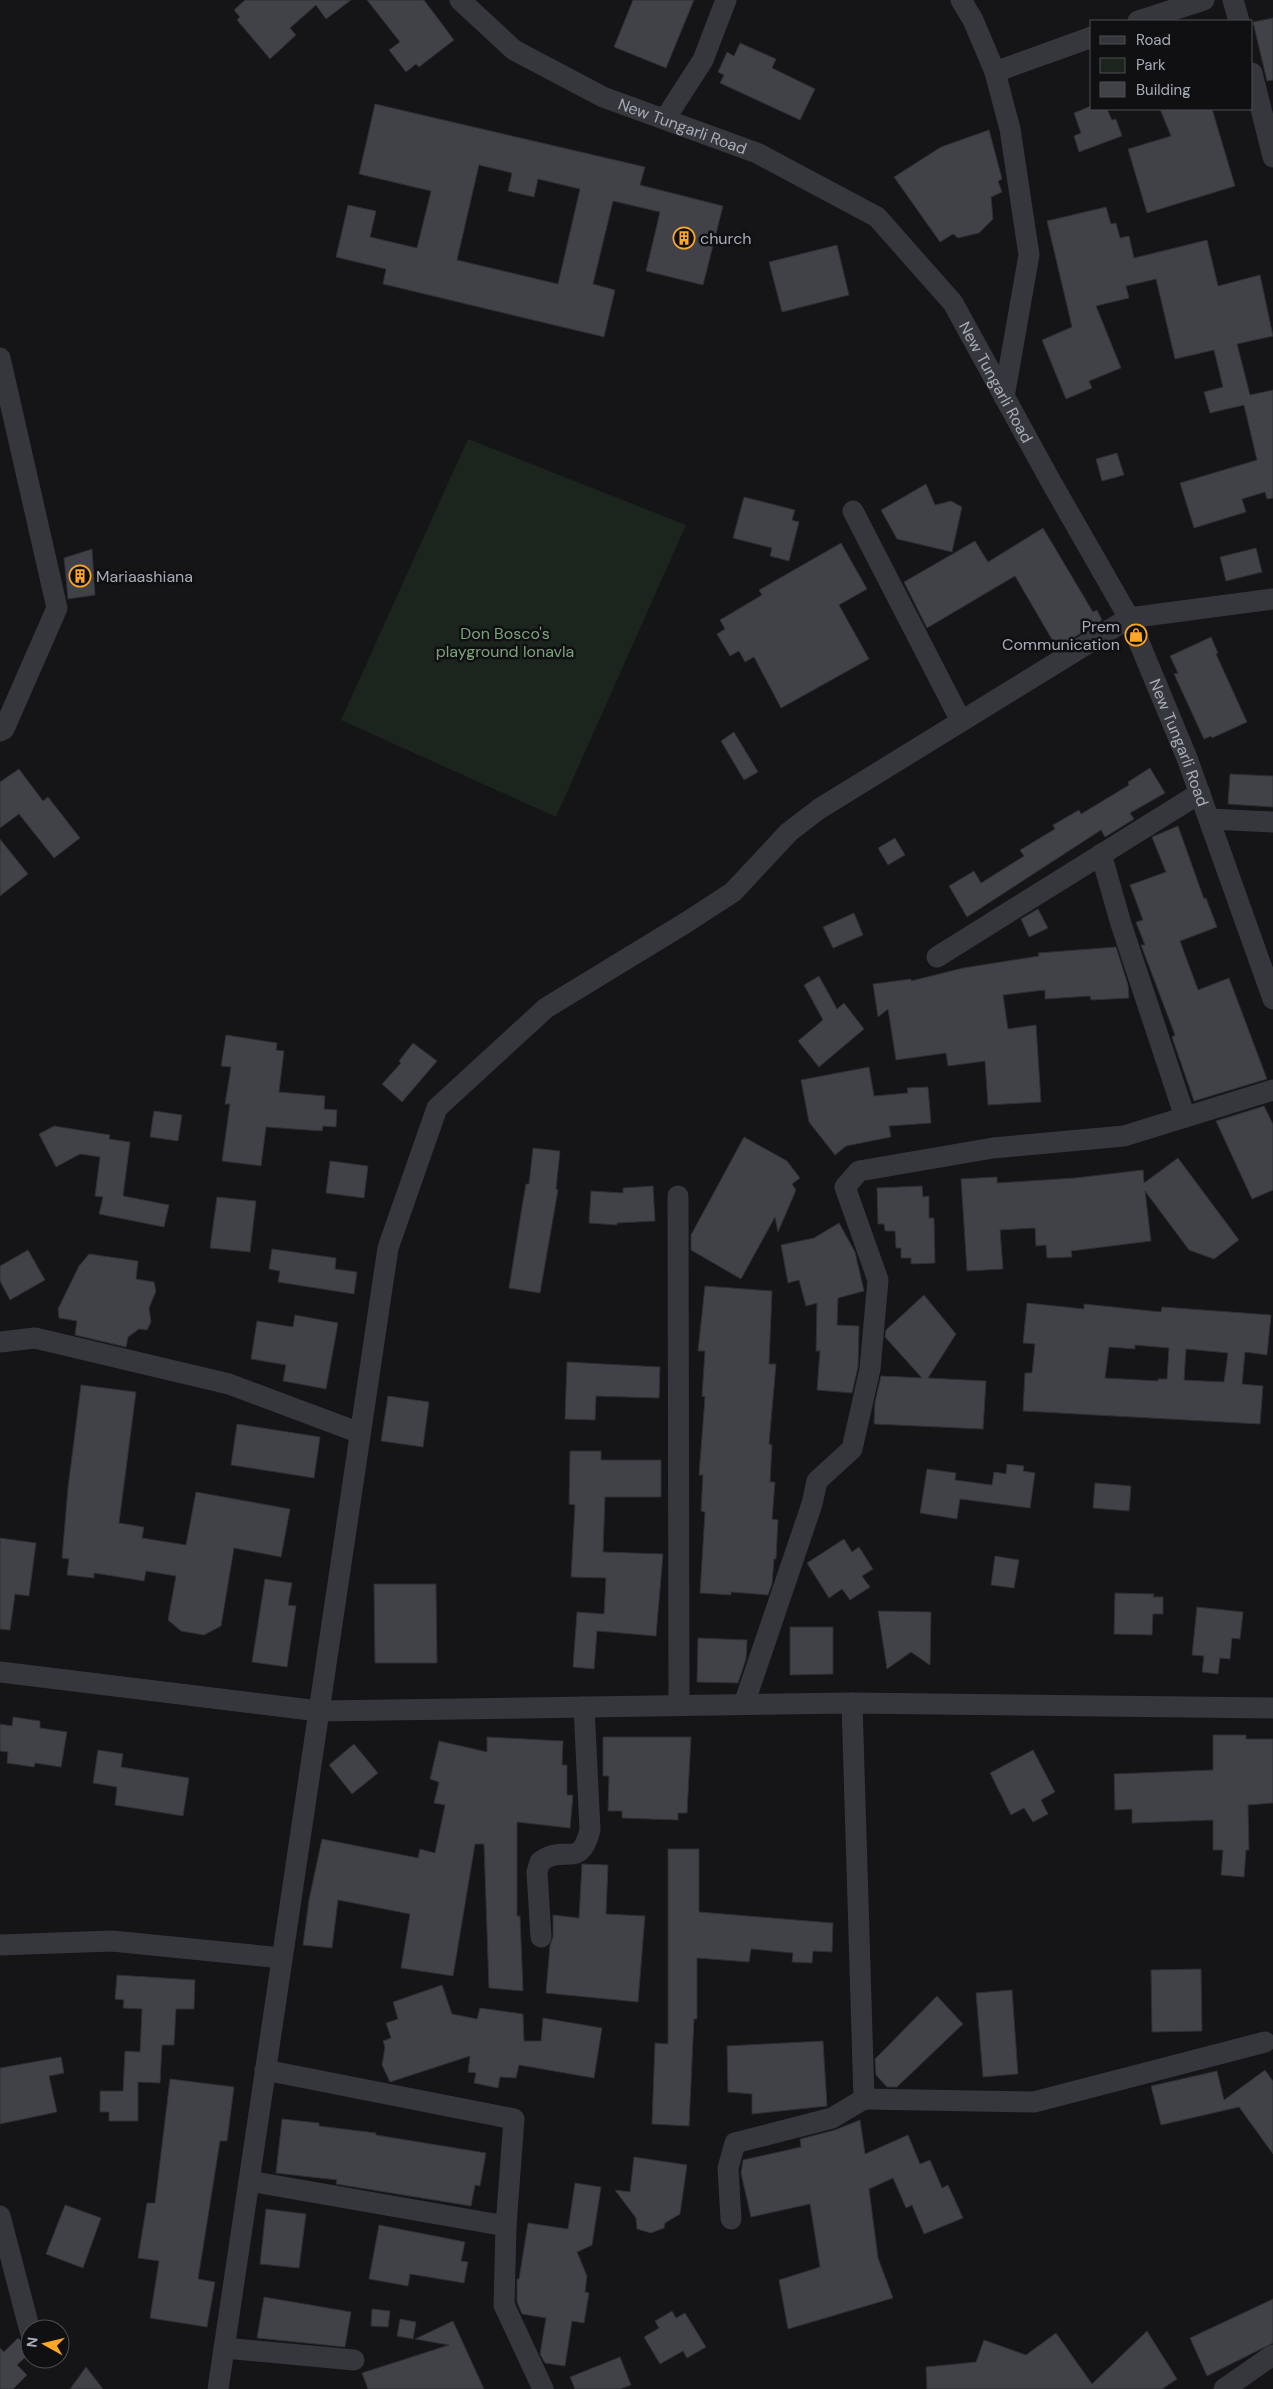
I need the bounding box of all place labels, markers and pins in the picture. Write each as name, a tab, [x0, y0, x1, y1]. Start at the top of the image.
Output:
building icon: church	[672, 226, 696, 250]
place label: church	[700, 228, 752, 249]
building icon: Mariaashiana	[68, 564, 92, 588]
place label: Mariaashiana	[96, 566, 193, 587]
place label: Prem Communication	[1002, 616, 1120, 655]
shop icon: Prem Communication	[1124, 623, 1148, 647]

